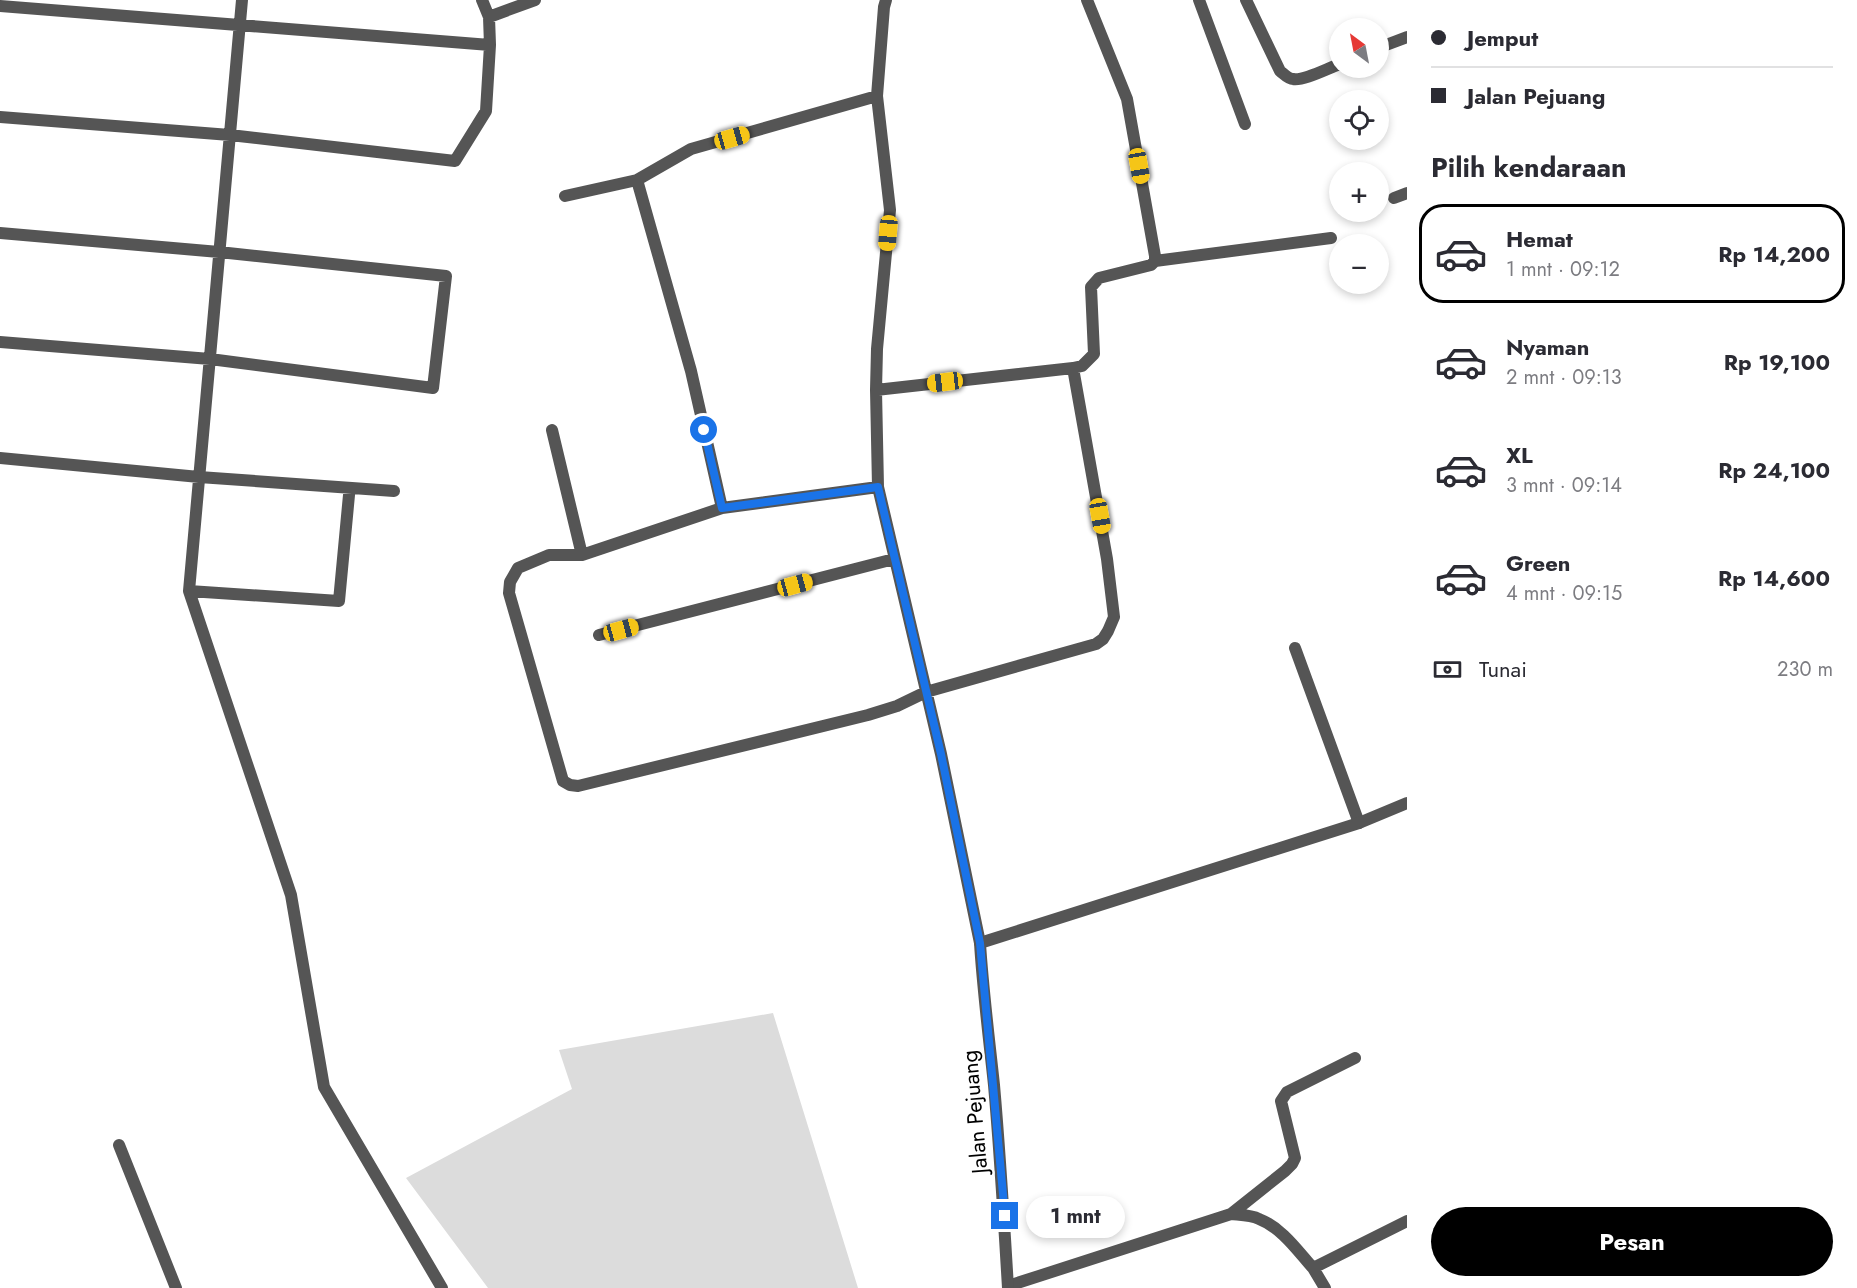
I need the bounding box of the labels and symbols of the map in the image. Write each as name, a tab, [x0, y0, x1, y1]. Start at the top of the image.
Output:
north arrow	[1329, 18, 1389, 78]
car	[712, 124, 752, 152]
car	[1127, 147, 1151, 185]
car	[877, 214, 899, 252]
car	[926, 371, 964, 393]
route start	[690, 416, 717, 443]
car	[1088, 497, 1112, 535]
car	[775, 572, 815, 598]
car	[601, 617, 641, 643]
street label: Jalan Pejuang	[953, 1049, 996, 1178]
callout: 1 mnt	[1026, 1195, 1125, 1237]
route end	[991, 1202, 1018, 1229]

